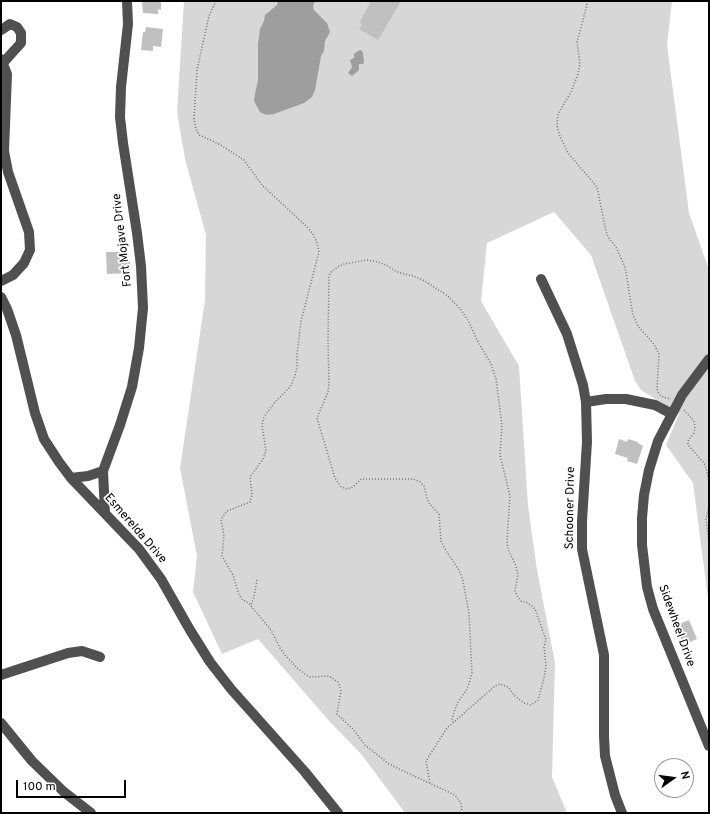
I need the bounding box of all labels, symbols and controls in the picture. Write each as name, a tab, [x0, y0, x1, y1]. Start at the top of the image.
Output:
street label: Fort Mojave Drive	[110, 192, 136, 288]
street label: Schooner Drive	[563, 466, 579, 550]
street label: Esmerelda Drive	[101, 491, 169, 567]
street label: Sidewheel Drive	[654, 583, 698, 669]
north arrow	[654, 758, 694, 798]
text: N	[677, 770, 692, 781]
scale bar	[18, 772, 128, 798]
text: 100 m	[23, 779, 56, 795]

